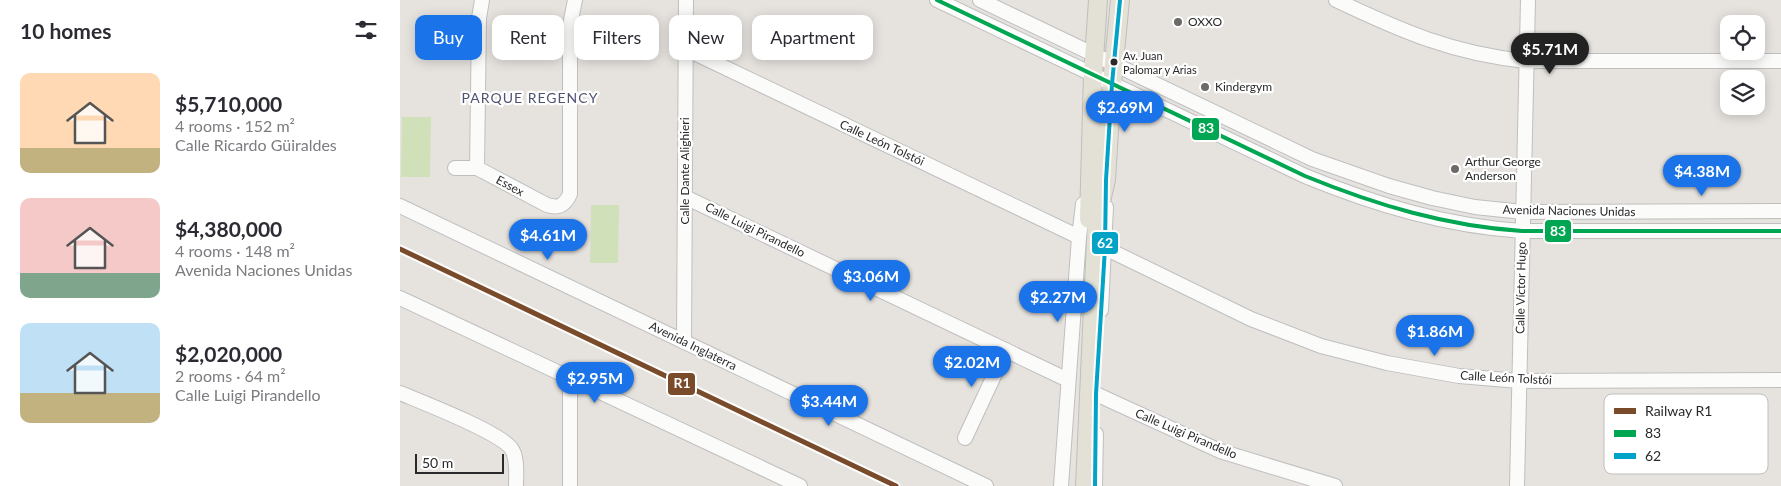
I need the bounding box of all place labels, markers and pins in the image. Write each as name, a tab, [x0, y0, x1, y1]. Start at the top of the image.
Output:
place label: OXXO	[1188, 14, 1223, 29]
marker: OXXO	[1172, 16, 1184, 28]
pin: $5.71M	[1509, 32, 1591, 75]
place label: Av. Juan Palomar y Arias	[1123, 49, 1197, 76]
marker: Av. Juan Palomar y Arias	[1109, 57, 1119, 67]
place label: Kindergym	[1215, 79, 1272, 94]
marker: Kindergym	[1199, 81, 1211, 93]
pin: $2.69M	[1084, 90, 1166, 133]
place label: Arthur George Anderson	[1465, 154, 1541, 183]
pin: $4.38M	[1661, 154, 1743, 197]
marker: Arthur George Anderson	[1449, 163, 1461, 175]
pin: $4.61M	[507, 218, 589, 261]
pin: $3.06M	[830, 260, 912, 302]
pin: $2.27M	[1017, 280, 1099, 323]
pin: $1.86M	[1394, 314, 1476, 357]
pin: $2.02M	[931, 346, 1013, 388]
pin: $2.95M	[554, 362, 636, 404]
pin: $3.44M	[788, 384, 870, 427]

